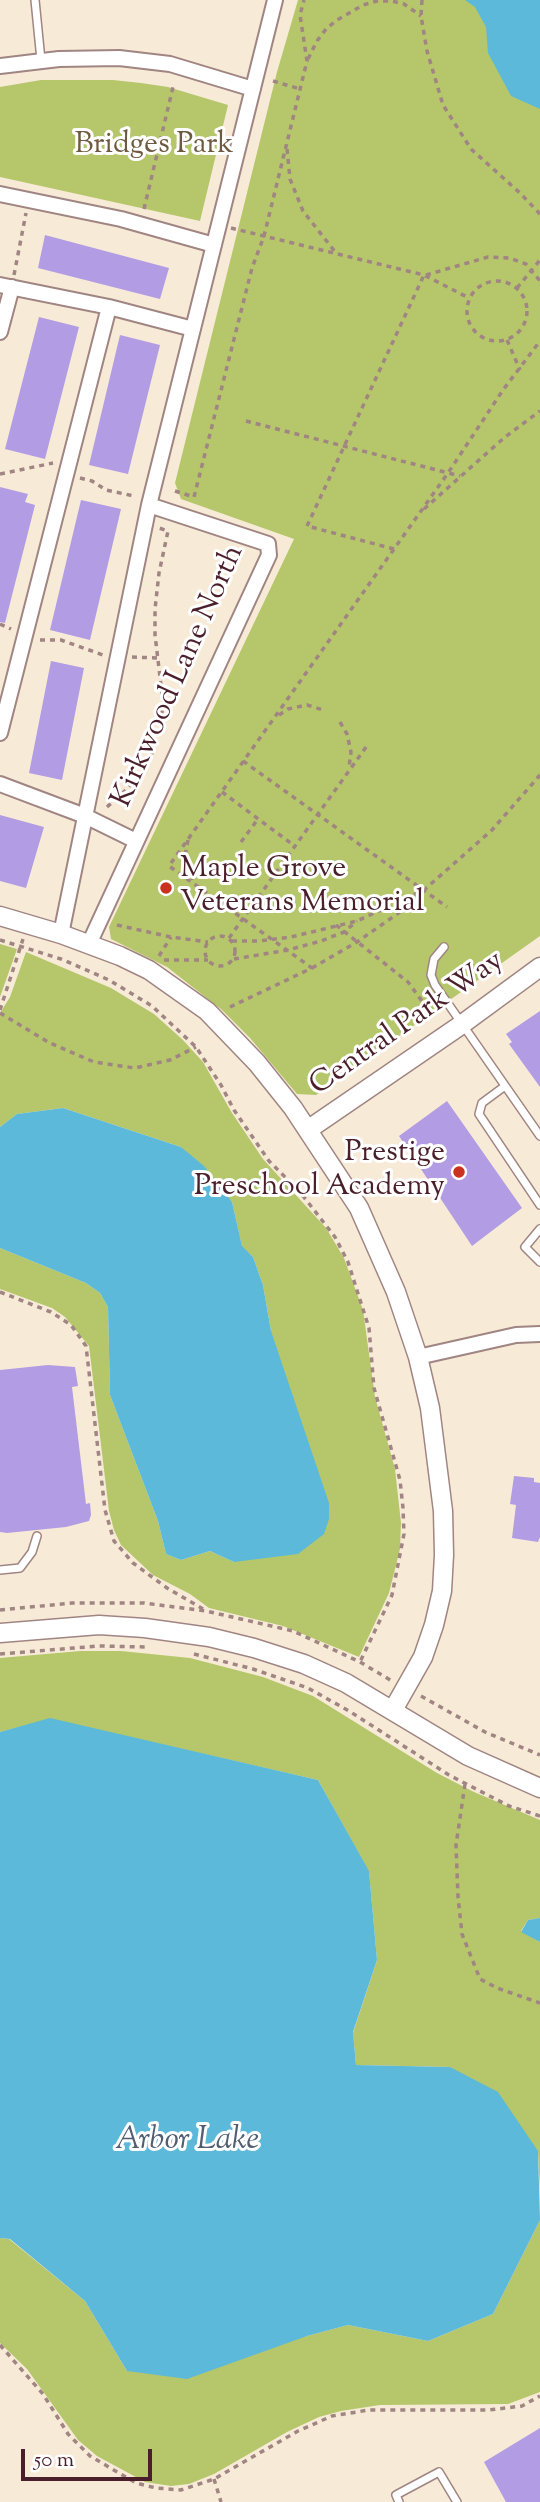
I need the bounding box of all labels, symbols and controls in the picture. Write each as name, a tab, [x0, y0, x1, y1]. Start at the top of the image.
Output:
park label: Bridges Park	[74, 129, 234, 165]
street label: Kirkwood Lane North	[106, 540, 254, 814]
place label: Maple Grove Veterans Memorial	[180, 853, 424, 923]
marker: Maple Grove Veterans Memorial	[158, 880, 174, 896]
street label: Central Park Way	[304, 945, 512, 1105]
place label: Prestige Preschool Academy	[194, 1137, 445, 1208]
marker: Prestige Preschool Academy	[451, 1164, 467, 1180]
water label: Arbor Lake	[115, 2124, 259, 2162]
scale bar	[24, 2436, 156, 2480]
text: 50 m	[34, 2446, 74, 2476]

